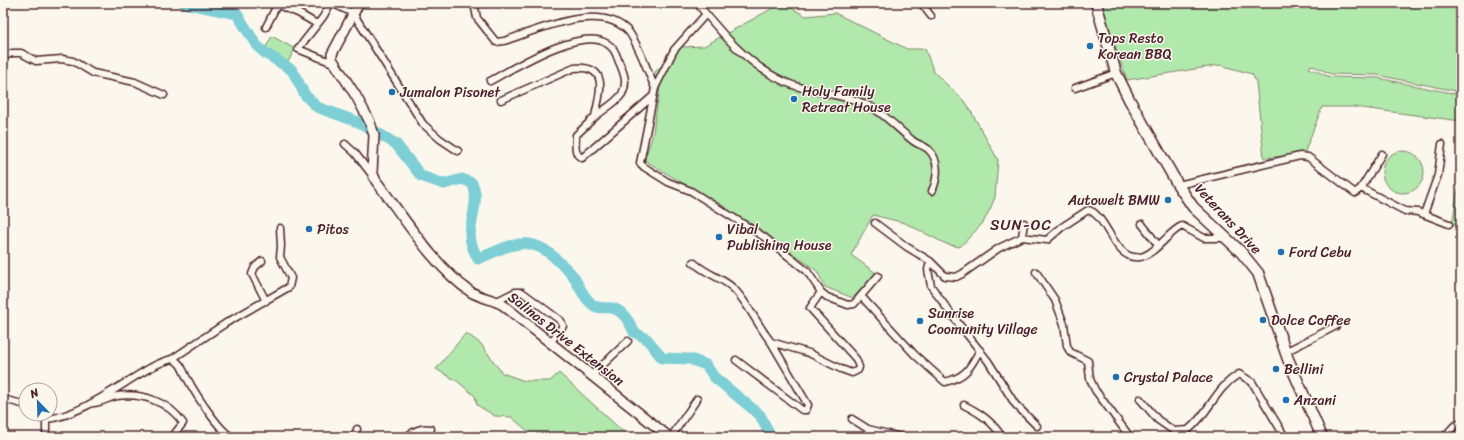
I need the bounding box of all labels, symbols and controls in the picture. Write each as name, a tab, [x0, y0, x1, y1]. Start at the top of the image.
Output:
place label: Tops Resto Korean BBQ	[1098, 26, 1172, 67]
marker: Tops Resto Korean BBQ	[1085, 41, 1095, 51]
place label: Holy Family Retreat House	[802, 79, 891, 120]
place label: Jumalon Pisonet	[399, 80, 501, 105]
marker: Jumalon Pisonet	[387, 87, 397, 97]
marker: Holy Family Retreat House	[789, 94, 799, 104]
street label: Veterans Drive	[1188, 178, 1268, 260]
place label: Autowelt BMW	[1067, 188, 1160, 213]
marker: Autowelt BMW	[1163, 195, 1173, 205]
district label: SUN-OC	[990, 212, 1052, 238]
place label: Pitos	[317, 217, 350, 242]
place label: Vibal Publishing House	[727, 217, 832, 258]
marker: Pitos	[304, 224, 314, 234]
marker: Vibal Publishing House	[714, 232, 724, 242]
place label: Ford Cebu	[1289, 240, 1352, 265]
marker: Ford Cebu	[1276, 247, 1286, 257]
street label: Salinas Drive Extension	[502, 285, 630, 393]
place label: Sunrise Coomunity Village	[928, 301, 1038, 342]
place label: Dolce Coffee	[1271, 308, 1351, 333]
marker: Dolce Coffee	[1258, 315, 1268, 325]
marker: Sunrise Coomunity Village	[915, 316, 925, 326]
place label: Bellini	[1284, 357, 1324, 382]
marker: Bellini	[1271, 364, 1281, 374]
place label: Crystal Palace	[1124, 365, 1213, 390]
marker: Crystal Palace	[1111, 372, 1121, 382]
north arrow	[18, 382, 58, 422]
text: N	[26, 383, 42, 404]
place label: Anzani	[1293, 388, 1337, 413]
marker: Anzani	[1281, 395, 1291, 405]

